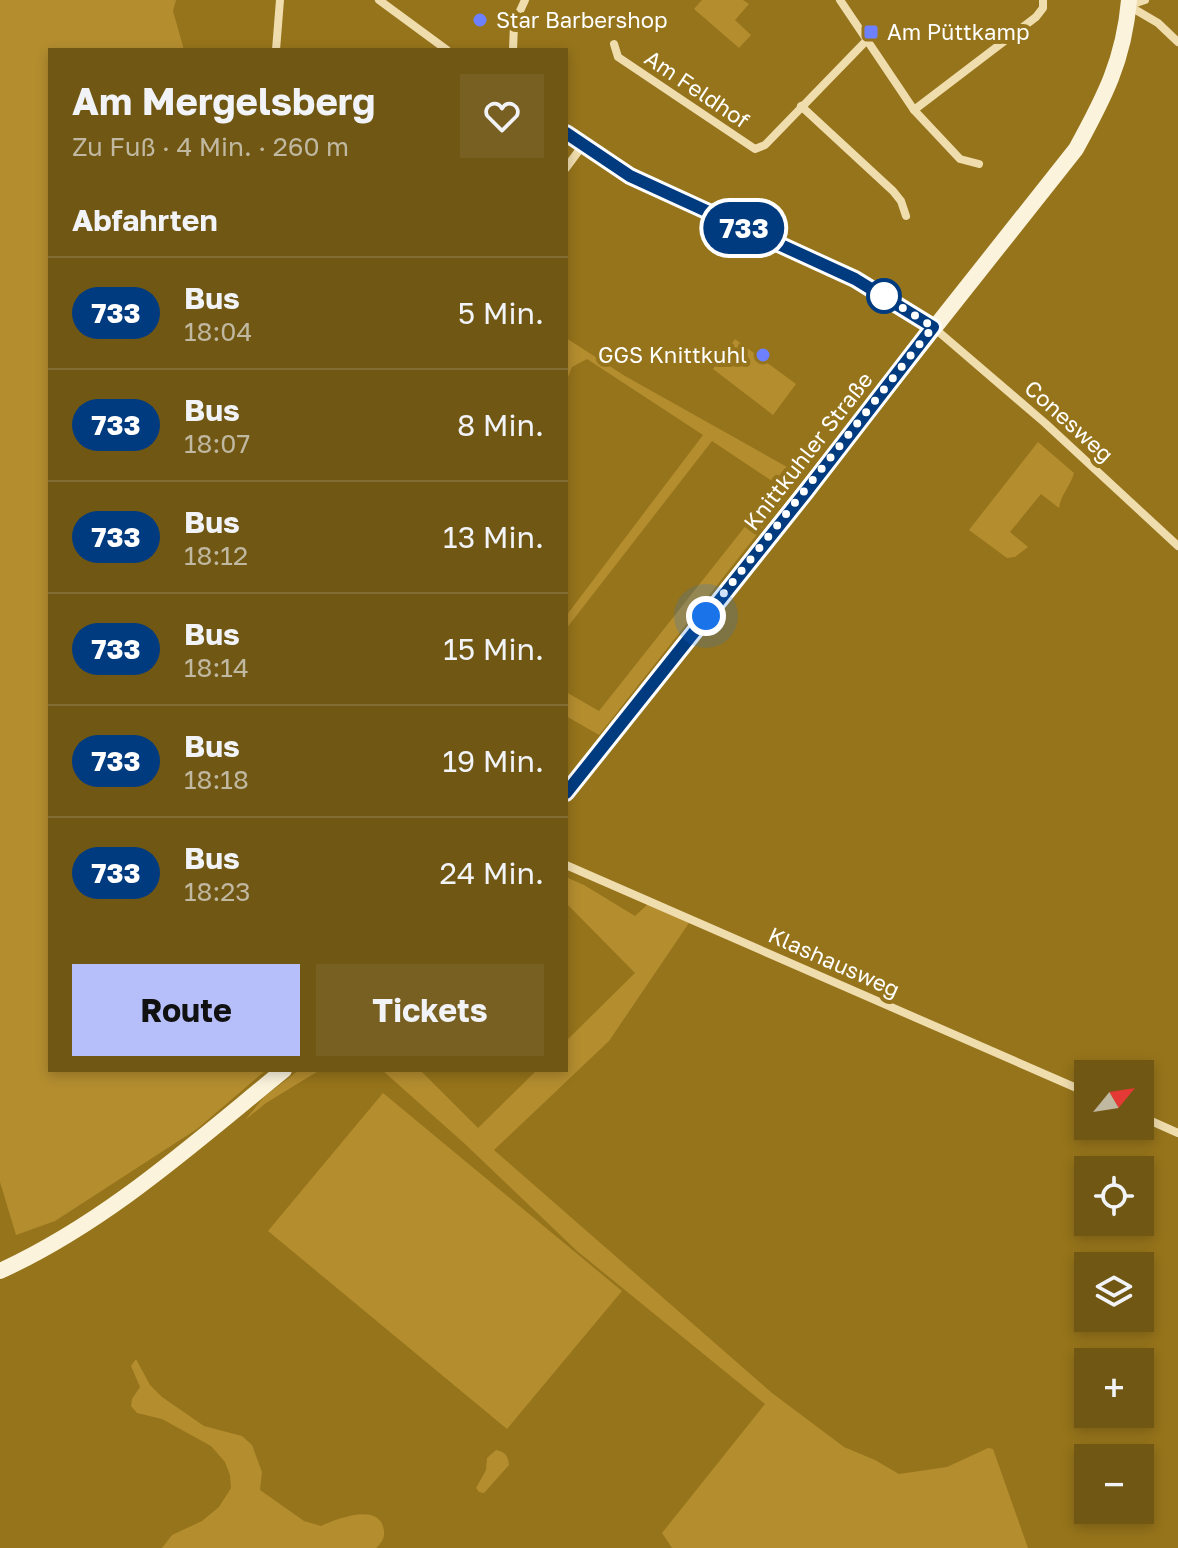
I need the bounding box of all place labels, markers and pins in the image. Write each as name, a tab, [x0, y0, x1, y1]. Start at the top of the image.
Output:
place label: Star Barbershop	[496, 6, 668, 33]
marker: Star Barbershop	[471, 11, 489, 29]
place label: Am Püttkamp	[887, 18, 1029, 45]
marker: Am Püttkamp	[862, 23, 880, 41]
unlabelled marker	[867, 279, 901, 313]
place label: GGS Knittkuhl	[598, 341, 747, 368]
marker: GGS Knittkuhl	[754, 346, 772, 364]

